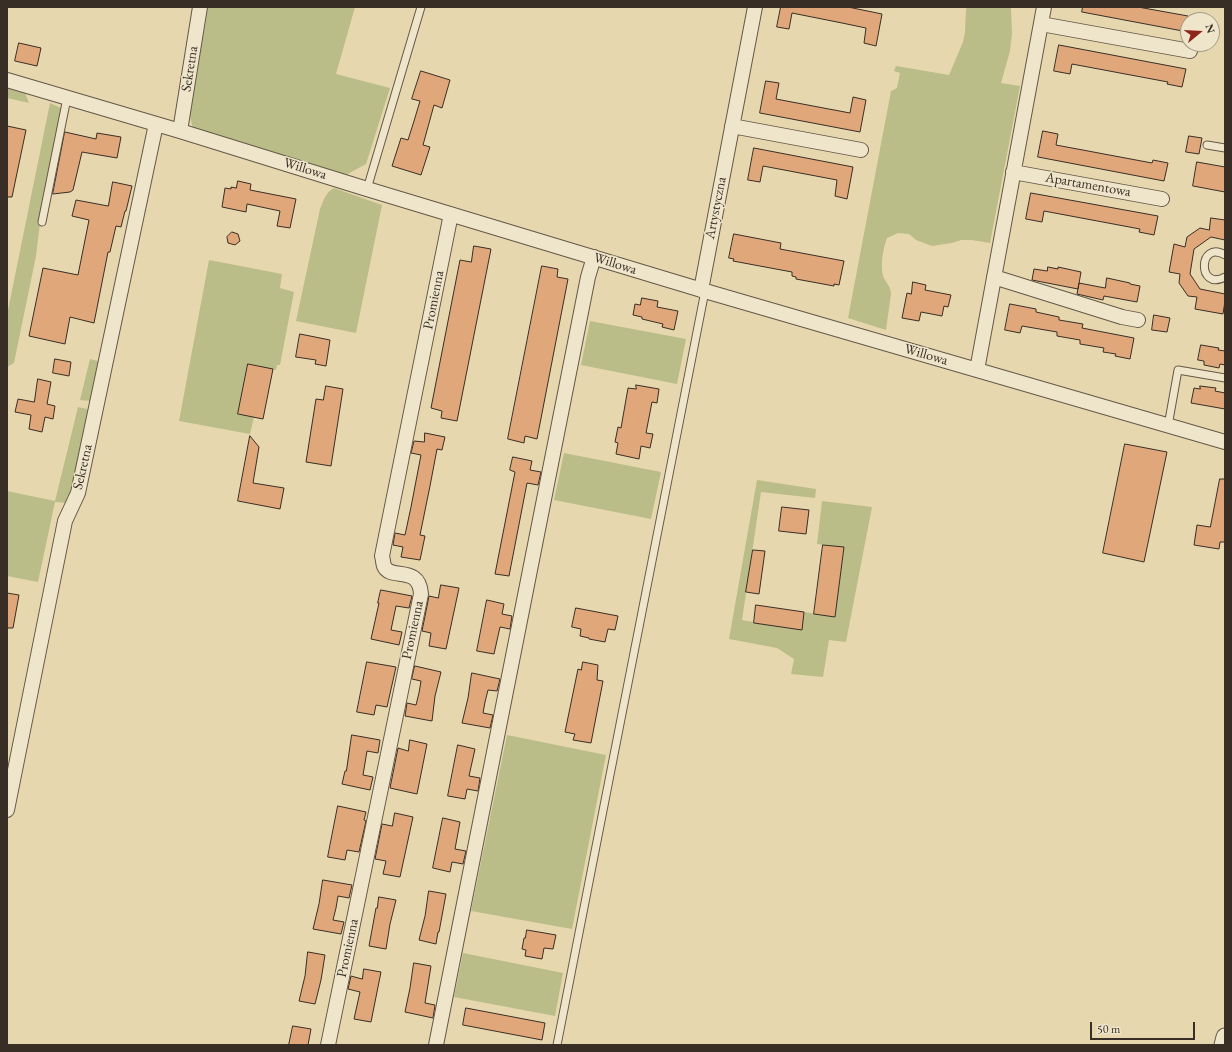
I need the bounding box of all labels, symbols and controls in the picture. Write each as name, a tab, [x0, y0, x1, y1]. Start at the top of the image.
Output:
north arrow	[1180, 12, 1220, 52]
text: N	[1202, 22, 1218, 35]
street label: Sekretna	[178, 45, 202, 93]
street label: Willowa	[281, 154, 329, 184]
street label: Apartamentowa	[1044, 169, 1132, 201]
street label: Artystyczna	[702, 175, 730, 241]
street label: Willowa	[591, 249, 639, 279]
street label: Promienna	[420, 269, 448, 331]
street label: Willowa	[902, 341, 950, 369]
street label: Sekretna	[70, 443, 96, 491]
street label: Promienna	[399, 599, 427, 661]
street label: Promienna	[334, 917, 362, 979]
scale bar	[1092, 1014, 1197, 1040]
text: 50 m	[1097, 1021, 1120, 1037]

